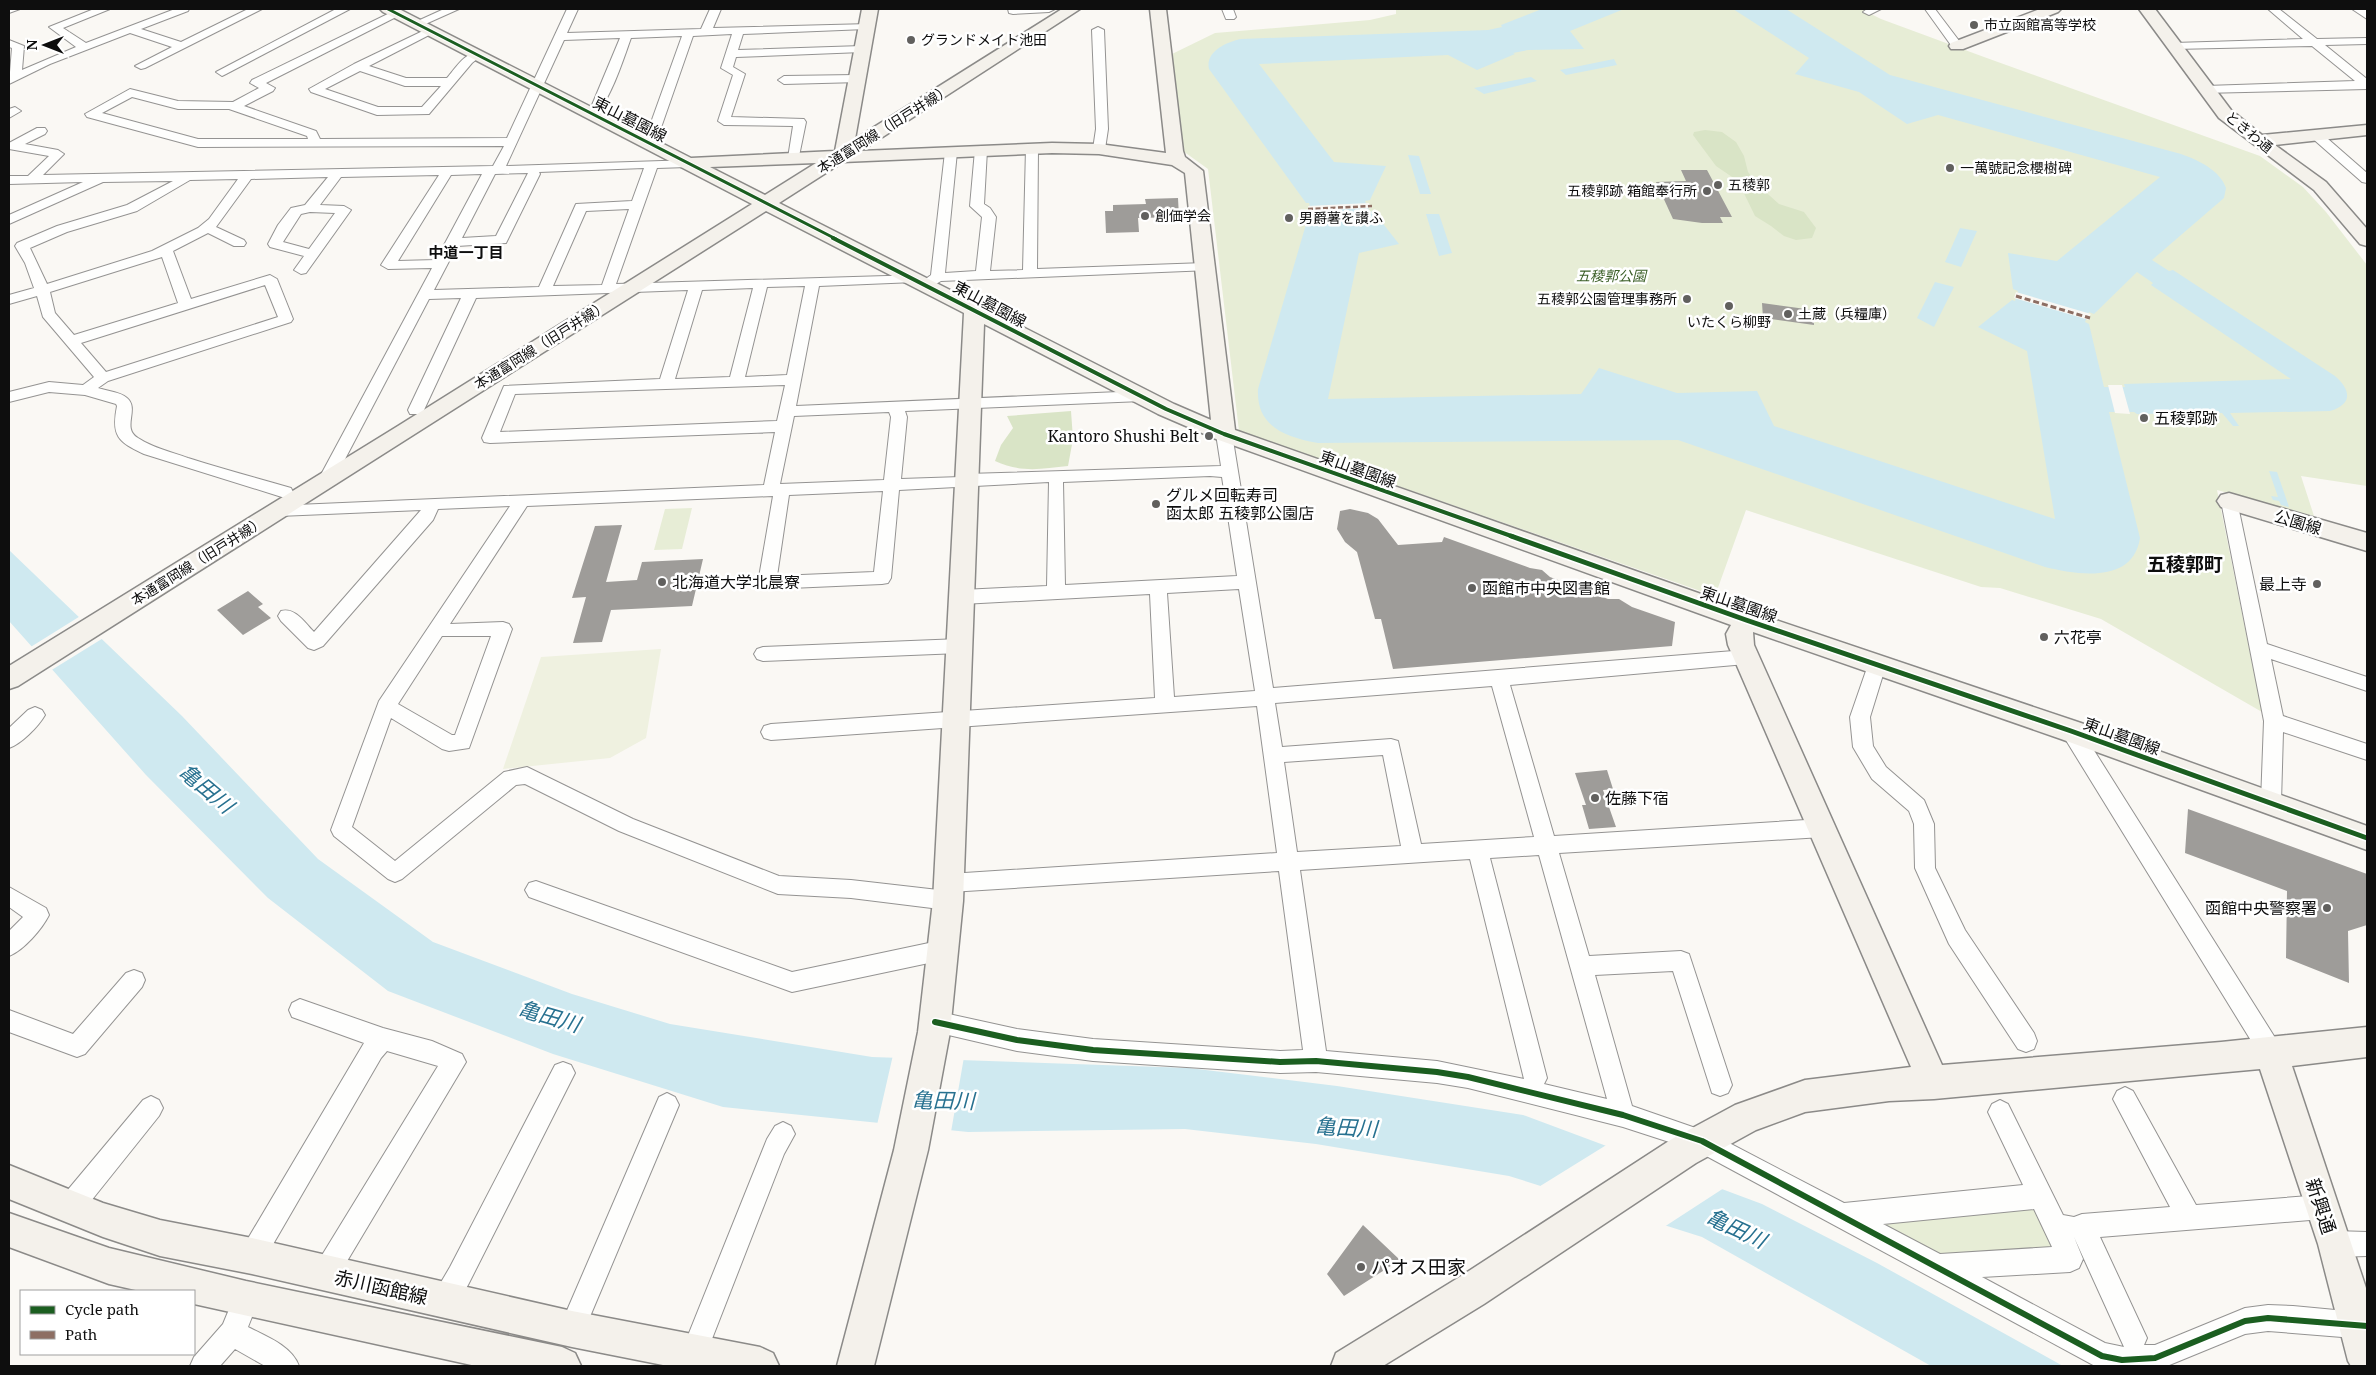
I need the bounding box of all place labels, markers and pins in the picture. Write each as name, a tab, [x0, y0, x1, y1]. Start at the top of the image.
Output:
place label: 市立函館高等学校	[1984, 15, 2096, 34]
marker: 市立函館高等学校	[1968, 19, 1980, 31]
place label: グランドメイト池田	[921, 30, 1047, 49]
marker: グランドメイト池田	[905, 34, 917, 46]
place label: 一萬號記念櫻樹碑	[1960, 158, 2072, 177]
marker: 一萬號記念櫻樹碑	[1944, 162, 1956, 174]
place label: 五稜郭	[1728, 175, 1770, 194]
marker: 五稜郭	[1712, 179, 1724, 191]
place label: 五稜郭跡 箱館奉行所	[1567, 181, 1697, 200]
marker: 五稜郭跡 箱館奉行所	[1701, 185, 1713, 197]
place label: 創価学会	[1155, 206, 1211, 225]
place label: 男爵薯を讃ふ	[1299, 208, 1383, 227]
marker: 創価学会	[1139, 210, 1151, 222]
marker: 男爵薯を讃ふ	[1283, 212, 1295, 224]
place label: 五稜郭公園管理事務所	[1537, 289, 1677, 308]
marker: 五稜郭公園管理事務所	[1681, 293, 1693, 305]
marker: いたくら柳野	[1723, 300, 1735, 312]
place label: 土蔵（兵糧庫）	[1798, 304, 1896, 323]
marker: 土蔵（兵糧庫）	[1782, 308, 1794, 320]
place label: いたくら柳野	[1687, 312, 1771, 331]
place label: 五稜郭跡	[2154, 407, 2218, 429]
marker: 五稜郭跡	[2138, 412, 2150, 424]
place label: Kantoro Shushi Belt	[1047, 425, 1199, 447]
marker: Kantoro Shushi Belt	[1203, 430, 1215, 442]
place label: グルメ回転寿司 函太郎 五稜郭公園店	[1166, 484, 1314, 524]
marker: グルメ回転寿司 函太郎 五稜郭公園店	[1150, 498, 1162, 510]
place label: 北海道大学北晨寮	[672, 571, 800, 593]
place label: 最上寺	[2259, 573, 2307, 595]
marker: 北海道大学北晨寮	[656, 576, 668, 588]
place label: 函館市中央図書館	[1482, 577, 1610, 599]
marker: 最上寺	[2311, 578, 2323, 590]
marker: 函館市中央図書館	[1466, 582, 1478, 594]
place label: 六花亭	[2054, 626, 2102, 648]
marker: 六花亭	[2038, 631, 2050, 643]
place label: 佐藤下宿	[1605, 787, 1669, 809]
marker: 佐藤下宿	[1589, 792, 1601, 804]
place label: 函館中央警察署	[2205, 897, 2317, 919]
marker: 函館中央警察署	[2321, 902, 2333, 914]
place label: パオス田家	[1371, 1254, 1466, 1280]
marker: パオス田家	[1355, 1261, 1367, 1273]

